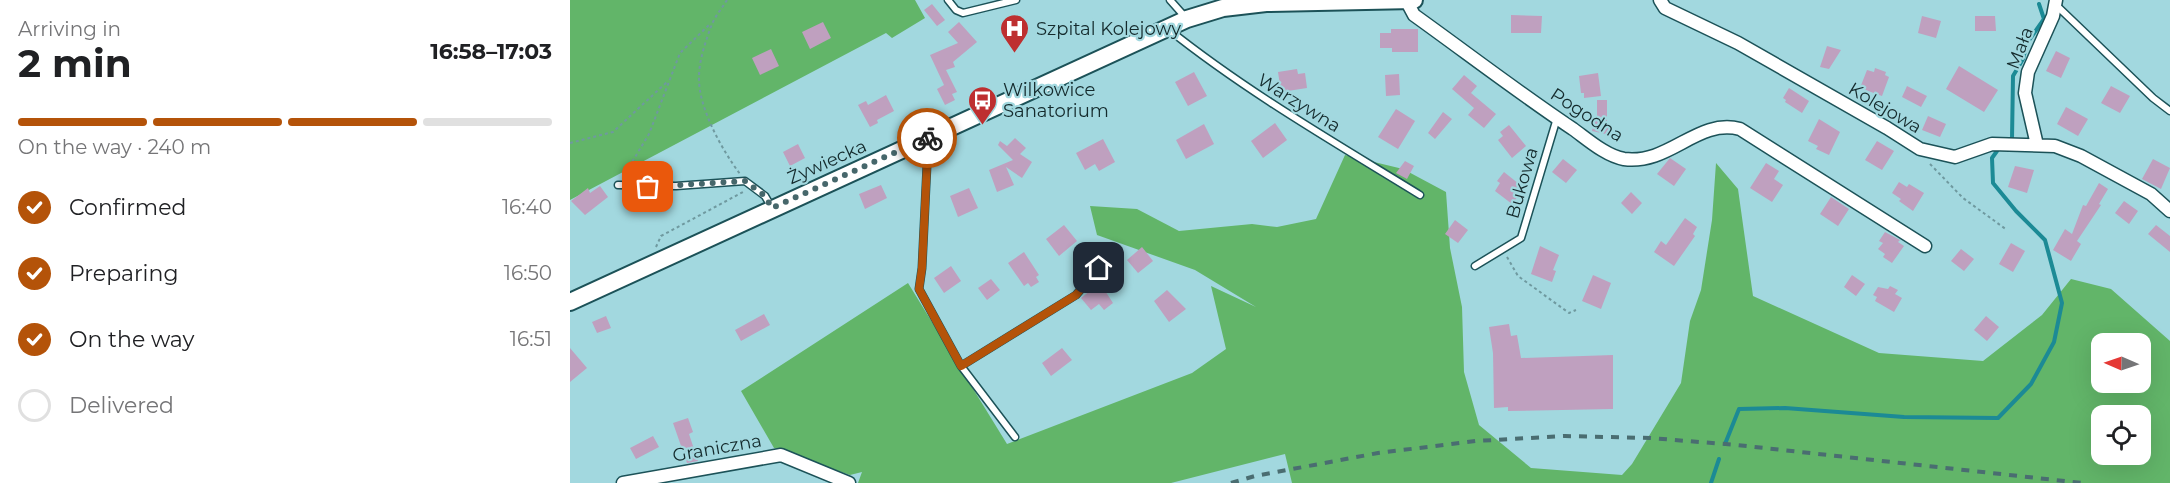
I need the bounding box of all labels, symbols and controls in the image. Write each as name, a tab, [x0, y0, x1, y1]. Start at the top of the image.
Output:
hospital icon: Szpital Kolejowy	[999, 13, 1031, 55]
text: Arriving in	[18, 17, 121, 41]
place label: Szpital Kolejowy	[1036, 18, 1181, 40]
street label: Mała	[2002, 24, 2038, 72]
text: 16:58–17:03	[430, 38, 552, 65]
text: 2 min	[18, 39, 132, 87]
street label: Warzywna	[1253, 69, 1345, 137]
street label: Kolejowa	[1844, 78, 1926, 138]
place label: Wilkowice Sanatorium	[1003, 79, 1109, 122]
street label: Pogodna	[1546, 83, 1628, 147]
bus stop icon: Wilkowice Sanatorium	[966, 84, 998, 126]
courier	[897, 108, 957, 168]
icon: bike	[911, 122, 944, 155]
text: On the way · 240 m	[18, 135, 211, 159]
street label: Żywiecka	[784, 135, 870, 189]
street label: Bukowa	[1501, 145, 1543, 221]
pin	[622, 161, 673, 212]
icon: bag	[631, 170, 664, 203]
icon: check	[18, 191, 51, 224]
text: Confirmed	[69, 194, 186, 221]
text: 16:40	[502, 195, 552, 219]
pin	[1073, 242, 1124, 293]
icon: home	[1082, 251, 1115, 284]
icon: check	[18, 257, 51, 290]
text: Preparing	[69, 260, 178, 287]
text: 16:50	[504, 261, 552, 285]
icon: check	[18, 323, 51, 356]
text: On the way	[69, 326, 194, 353]
text: 16:51	[510, 327, 552, 351]
north arrow	[2091, 333, 2151, 393]
map controls	[2091, 333, 2151, 465]
text: Delivered	[69, 392, 174, 419]
button: locate	[2091, 405, 2151, 465]
street label: Graniczna	[671, 429, 763, 467]

